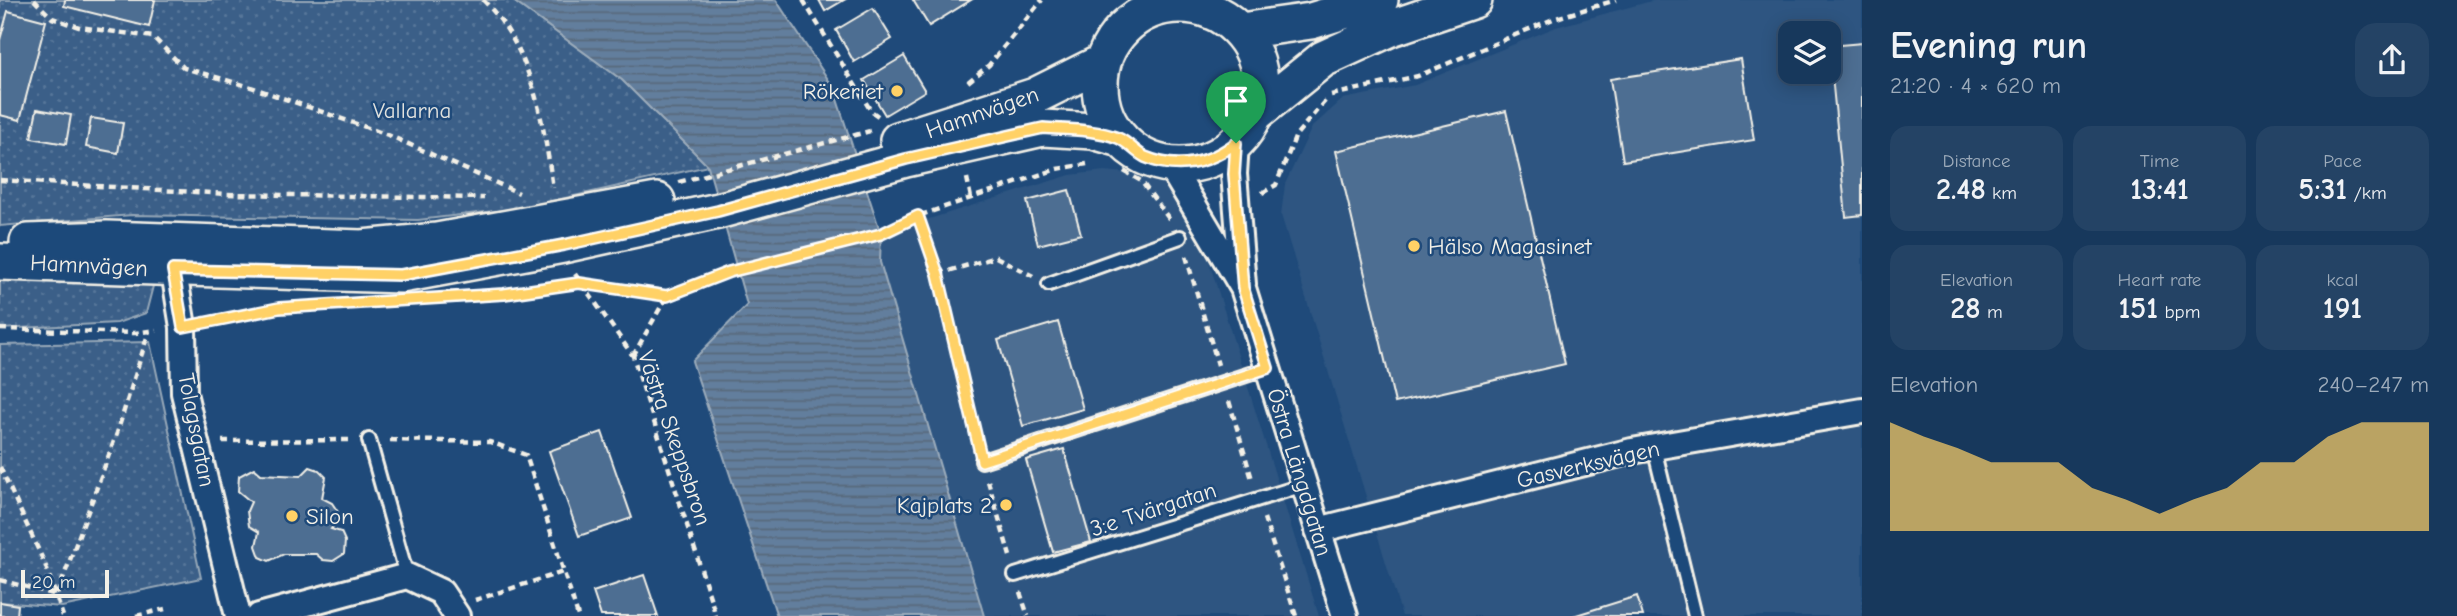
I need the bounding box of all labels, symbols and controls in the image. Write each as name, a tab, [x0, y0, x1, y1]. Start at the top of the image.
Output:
map controls	[1778, 21, 1841, 84]
button: layers	[1778, 21, 1841, 84]
button: share	[2355, 23, 2429, 97]
text: Evening run	[1890, 24, 2087, 68]
pin	[1206, 71, 1266, 143]
text: 21:20 · 4 × 620 m	[1890, 72, 2061, 99]
place label: Rökeriet	[803, 78, 884, 105]
street label: Hamnvägen	[922, 81, 1042, 144]
icon: arrive	[1217, 82, 1255, 120]
marker: Rökeriet	[889, 83, 905, 99]
park label: Vallarna	[373, 97, 451, 124]
text: Distance	[1942, 150, 2011, 172]
text: Time	[2140, 150, 2179, 172]
text: Pace	[2323, 150, 2362, 172]
text: 2.48	[1936, 172, 1986, 207]
text: 13:41	[2130, 172, 2189, 207]
text: 5:31	[2298, 172, 2347, 207]
text: km	[1986, 182, 2017, 204]
text: /km	[2347, 182, 2387, 204]
place label: Hälso Magasinet	[1428, 233, 1593, 260]
marker: Hälso Magasinet	[1406, 238, 1422, 254]
street label: Hamnvägen	[29, 249, 148, 282]
text: Elevation	[1940, 269, 2013, 291]
text: Heart rate	[2118, 269, 2201, 291]
text: kcal	[2327, 269, 2358, 291]
text: 28	[1950, 291, 1981, 326]
text: 151	[2119, 291, 2158, 326]
text: 191	[2323, 291, 2362, 326]
text: m	[1981, 301, 2003, 323]
text: bpm	[2158, 301, 2200, 323]
street label: Västra Skeppsbron	[632, 347, 717, 529]
street label: Tolagsgatan	[172, 371, 221, 489]
text: Elevation	[1890, 371, 1978, 398]
text: 240–247 m	[2318, 371, 2429, 398]
street label: Östra Längdgatan	[1261, 385, 1338, 559]
street label: Gasverksvägen	[1514, 435, 1662, 494]
street label: 3:e Tvärgatan	[1087, 476, 1220, 543]
place label: Kajplats 2	[897, 492, 992, 519]
marker: Kajplats 2	[998, 497, 1014, 513]
place label: Silon	[306, 503, 354, 530]
marker: Silon	[284, 508, 300, 524]
scale bar	[21, 567, 108, 599]
text: 20 m	[32, 571, 76, 593]

